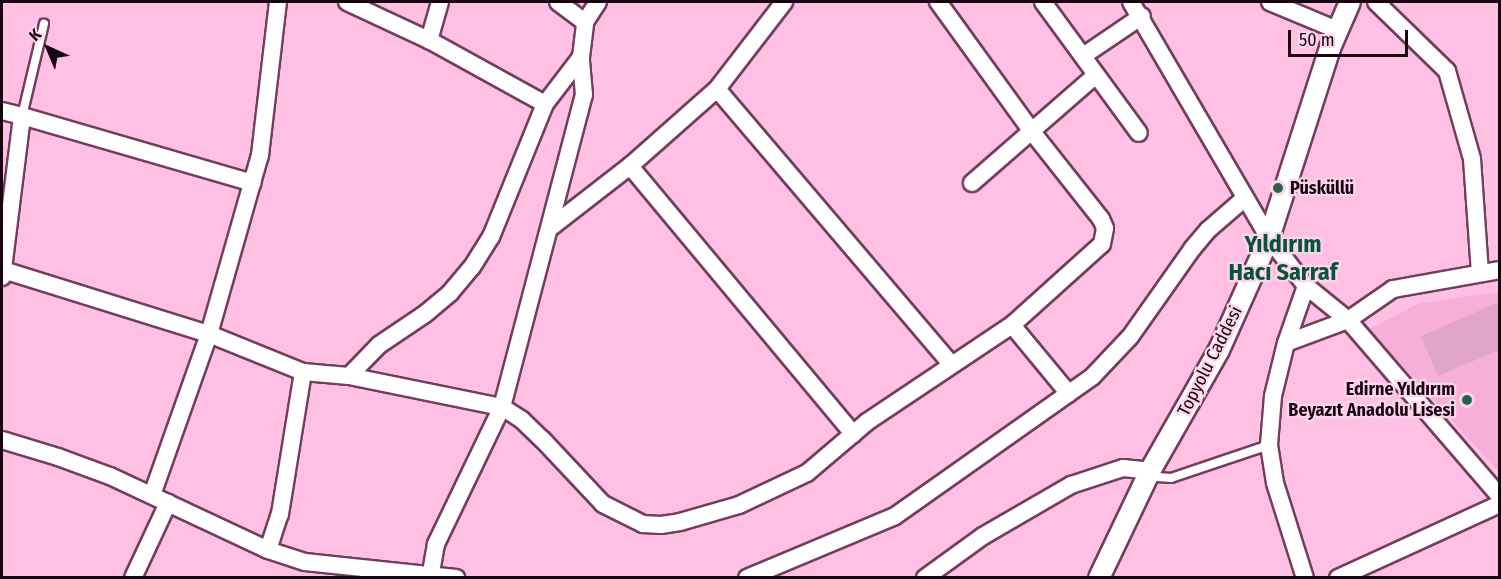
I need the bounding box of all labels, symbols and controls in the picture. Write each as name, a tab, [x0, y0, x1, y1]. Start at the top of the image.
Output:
north arrow	[18, 18, 78, 78]
scale bar	[1291, 18, 1411, 56]
text: K	[25, 25, 45, 45]
text: 50 m	[1299, 29, 1335, 51]
place label: Püsküllü	[1290, 177, 1354, 199]
marker: Püsküllü	[1271, 181, 1285, 195]
district label: Yıldırım Hacı Sarraf	[1228, 231, 1338, 287]
street label: Topyolu Caddesi	[1173, 302, 1247, 420]
place label: Edirne Yıldırım Beyazıt Anadolu Lisesi	[1288, 379, 1455, 422]
marker: Edirne Yıldırım Beyazıt Anadolu Lisesi	[1460, 393, 1474, 407]

